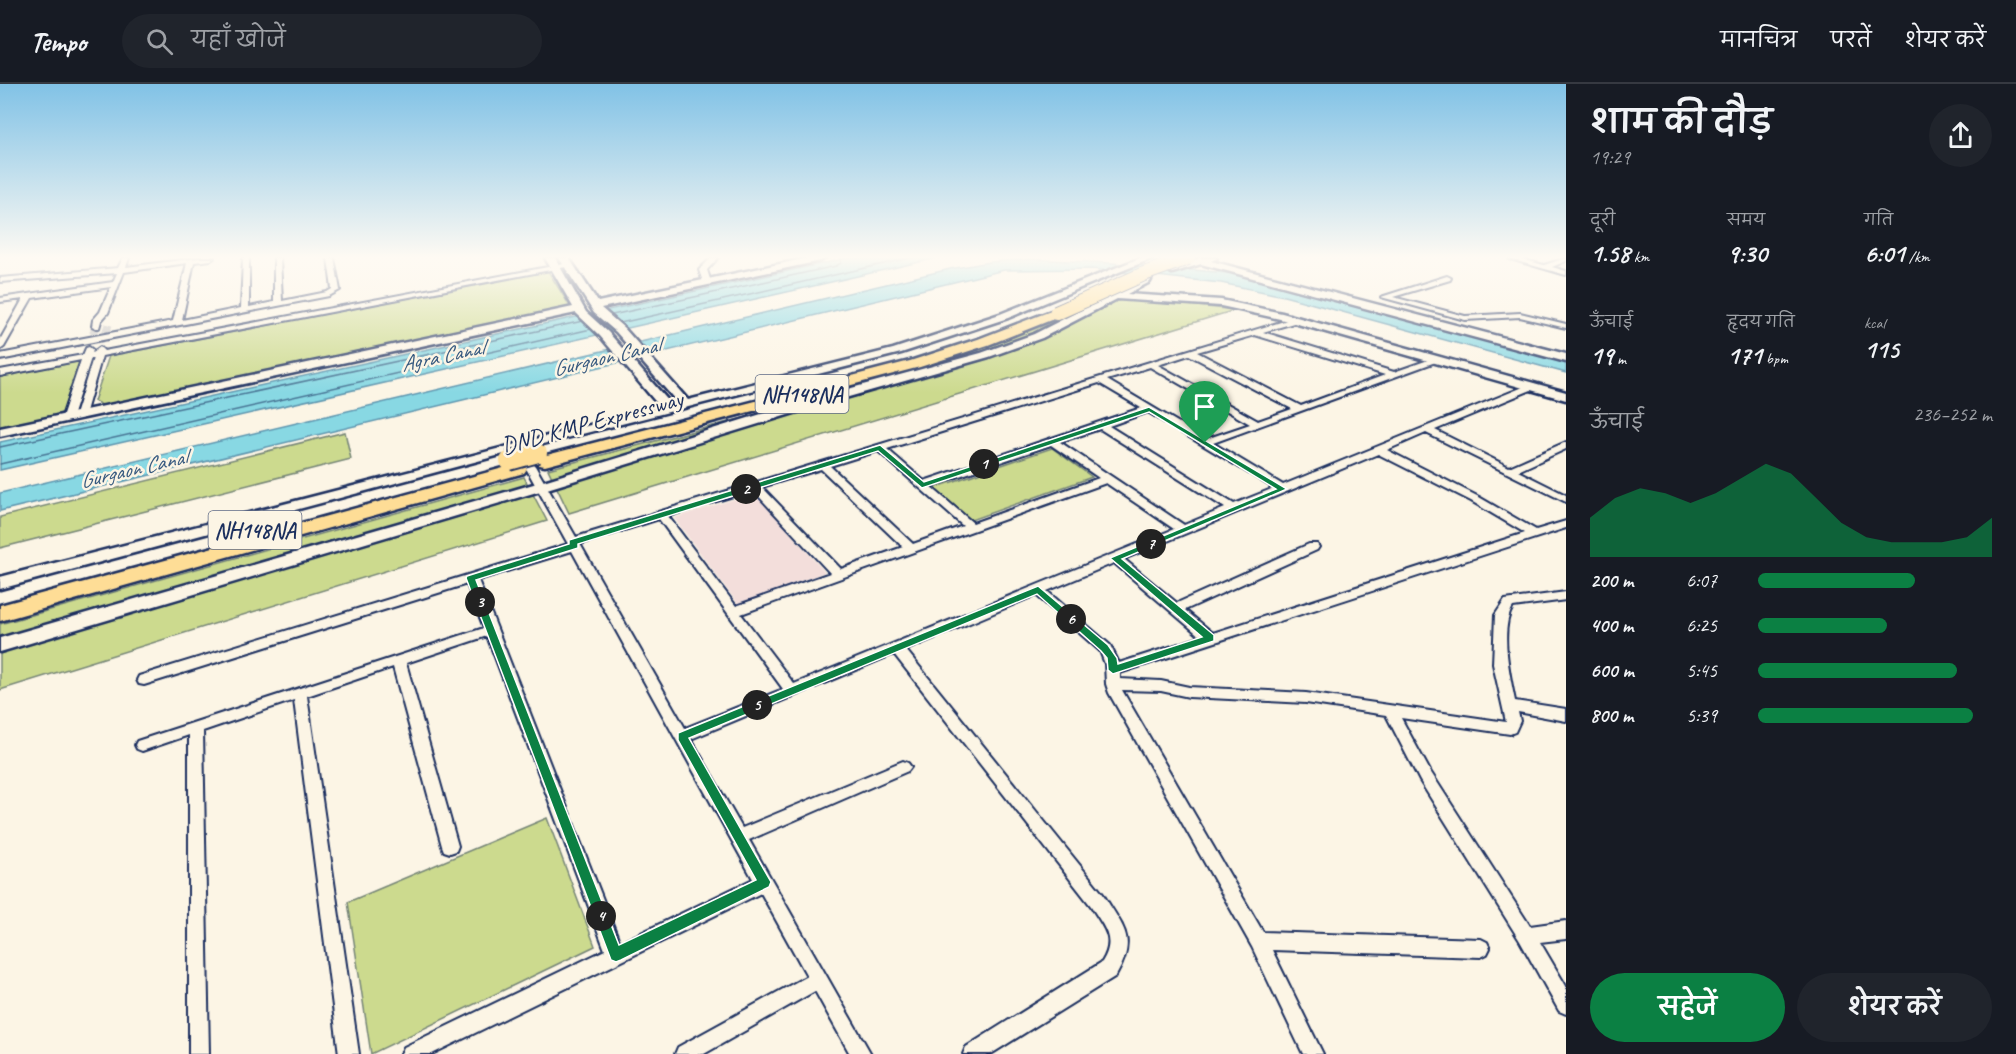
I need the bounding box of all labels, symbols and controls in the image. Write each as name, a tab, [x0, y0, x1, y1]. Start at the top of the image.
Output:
search box	[122, 14, 542, 68]
text: Tempo	[30, 24, 86, 59]
icon: search	[143, 25, 176, 58]
text: यहाँ खोजें	[191, 26, 286, 54]
text: मानचित्र	[1720, 27, 1797, 53]
text: परतें	[1830, 27, 1872, 53]
text: शेयर करें	[1905, 27, 1986, 53]
text: शाम की दौड़	[1590, 101, 1772, 143]
button: share	[1929, 104, 1992, 167]
text: 19:29	[1590, 145, 1630, 170]
text: दूरी	[1590, 210, 1615, 230]
text: समय	[1727, 210, 1765, 230]
text: गति	[1864, 210, 1893, 230]
text: 1.58	[1590, 237, 1630, 270]
text: 9:30	[1727, 237, 1767, 270]
text: 6:01	[1864, 237, 1905, 270]
text: km	[1630, 247, 1649, 267]
text: /km	[1905, 247, 1930, 267]
text: ऊँचाई	[1590, 312, 1633, 332]
text: हृदय गति	[1727, 312, 1795, 332]
text: kcal	[1864, 313, 1885, 333]
water label: Gurgaon Canal	[550, 329, 669, 383]
water label: Agra Canal	[398, 332, 493, 378]
text: 115	[1864, 333, 1899, 366]
text: 19	[1590, 339, 1613, 372]
text: 171	[1727, 339, 1762, 372]
text: m	[1613, 349, 1626, 369]
text: bpm	[1762, 349, 1788, 369]
road number: NH148NA	[756, 375, 848, 413]
pin	[1179, 381, 1230, 443]
street label: DND KMP Expressway	[498, 383, 688, 461]
icon: arrive	[1188, 390, 1221, 423]
text: 236–252 m	[1913, 402, 1992, 427]
text: ऊँचाई	[1590, 409, 1644, 434]
water label: Gurgaon Canal	[77, 441, 196, 495]
pin: 1	[969, 449, 999, 479]
text: 1	[980, 454, 988, 474]
pin: 2	[731, 474, 761, 504]
text: 2	[742, 479, 750, 499]
road number: NH148NA	[208, 511, 302, 549]
pin: 7	[1136, 529, 1166, 559]
text: 7	[1147, 534, 1155, 554]
text: 200 m	[1590, 568, 1633, 593]
text: 6:07	[1686, 568, 1717, 593]
pin: 3	[465, 587, 495, 617]
text: 3	[476, 592, 484, 612]
pin: 6	[1056, 604, 1086, 634]
text: 6	[1067, 609, 1075, 629]
text: 400 m	[1590, 613, 1633, 638]
text: 6:25	[1686, 613, 1717, 638]
text: 600 m	[1590, 658, 1634, 683]
text: 5:45	[1686, 658, 1717, 683]
pin: 5	[742, 690, 772, 720]
text: 5	[754, 695, 760, 715]
text: 800 m	[1590, 703, 1633, 728]
text: 5:39	[1686, 703, 1717, 728]
pin: 4	[586, 901, 616, 931]
text: 4	[597, 906, 605, 926]
button: सहेजें	[1590, 973, 1785, 1042]
button: शेयर करें	[1797, 973, 1992, 1042]

